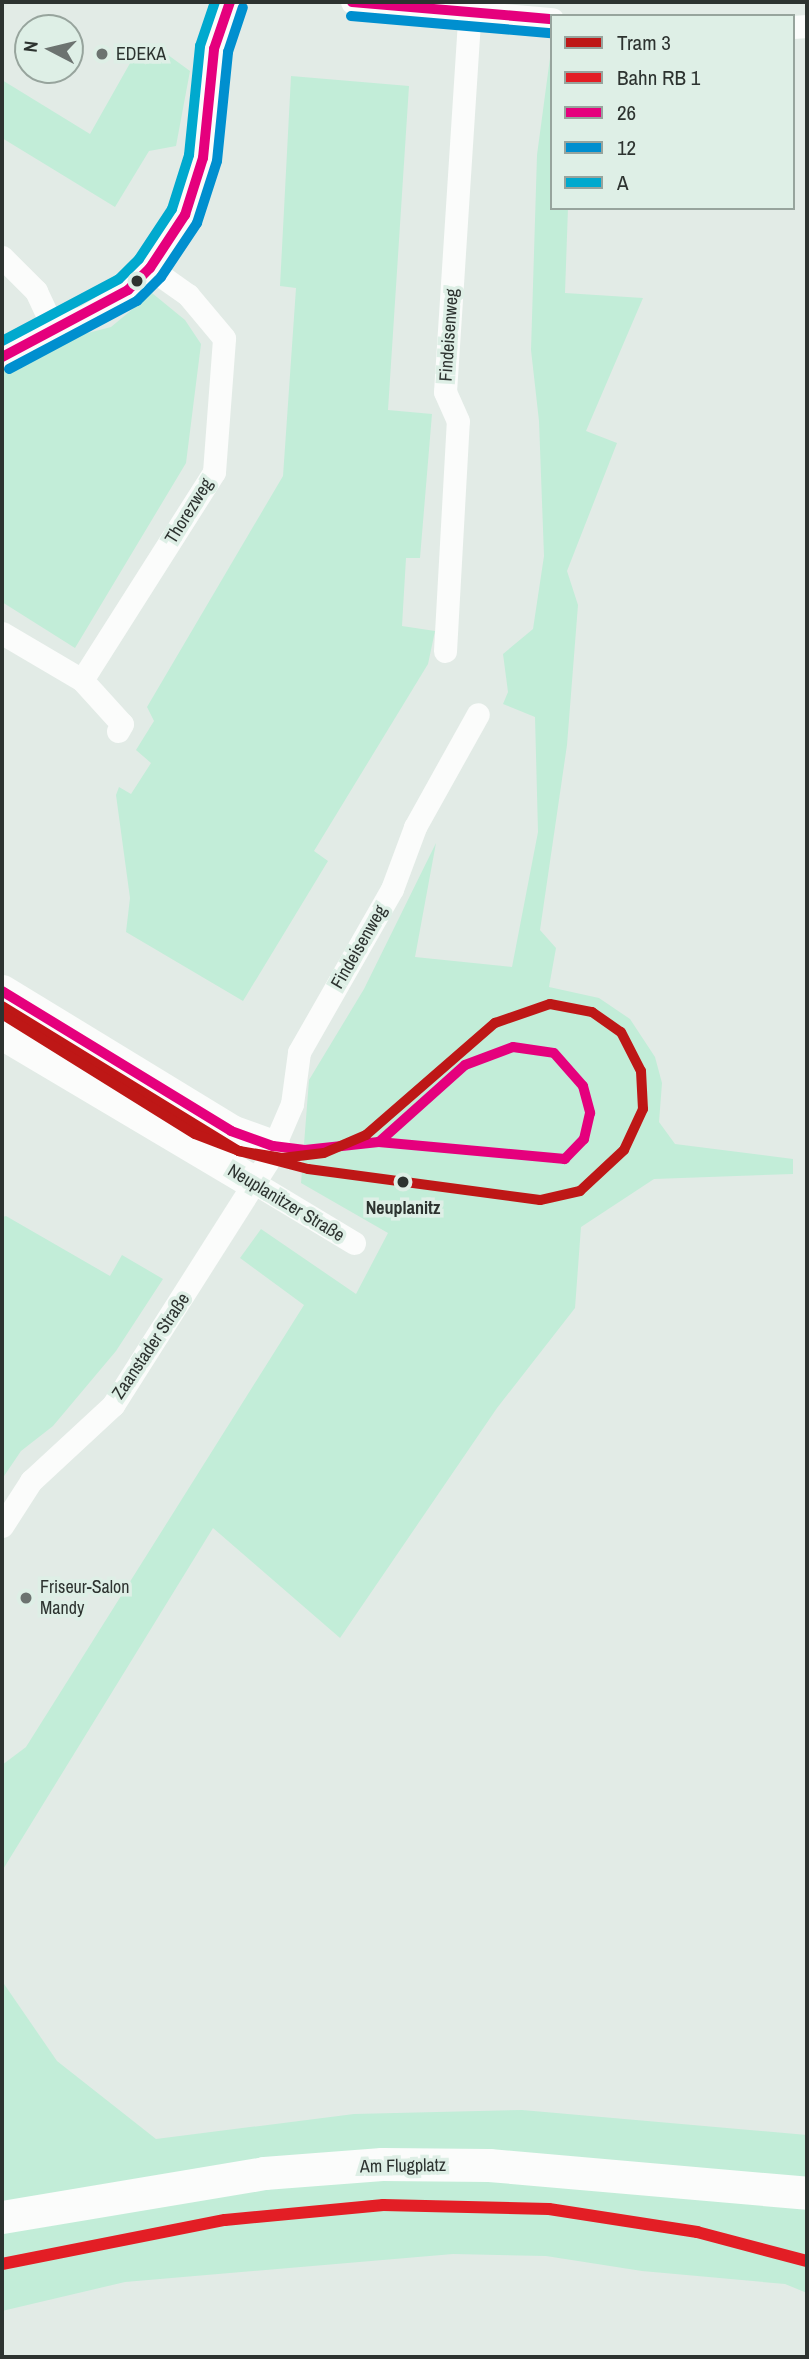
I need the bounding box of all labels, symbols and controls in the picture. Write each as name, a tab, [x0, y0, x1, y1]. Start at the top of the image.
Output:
north arrow	[14, 14, 84, 84]
legend	[550, 14, 795, 210]
text: Tram 3	[617, 28, 671, 57]
text: N	[17, 40, 44, 54]
place label: EDEKA	[116, 43, 166, 65]
marker: EDEKA	[94, 46, 110, 62]
text: Bahn RB 1	[617, 63, 700, 92]
text: 26	[617, 98, 636, 127]
text: 12	[617, 133, 636, 162]
text: A	[617, 168, 629, 197]
unlabelled marker	[130, 274, 144, 288]
street label: Findeisenweg	[435, 288, 463, 382]
street label: Thorezweg	[160, 474, 218, 548]
street label: Findeisenweg	[326, 901, 392, 993]
street label: Neuplanitzer Straße	[224, 1160, 348, 1246]
marker: Neuplanitz	[391, 1170, 415, 1194]
place label: Neuplanitz	[366, 1197, 440, 1219]
street label: Zaanstader Straße	[108, 1289, 194, 1403]
place label: Friseur-Salon Mandy	[40, 1577, 129, 1620]
marker: Friseur-Salon Mandy	[18, 1590, 34, 1606]
street label: Am Flugplatz	[360, 2154, 446, 2178]

